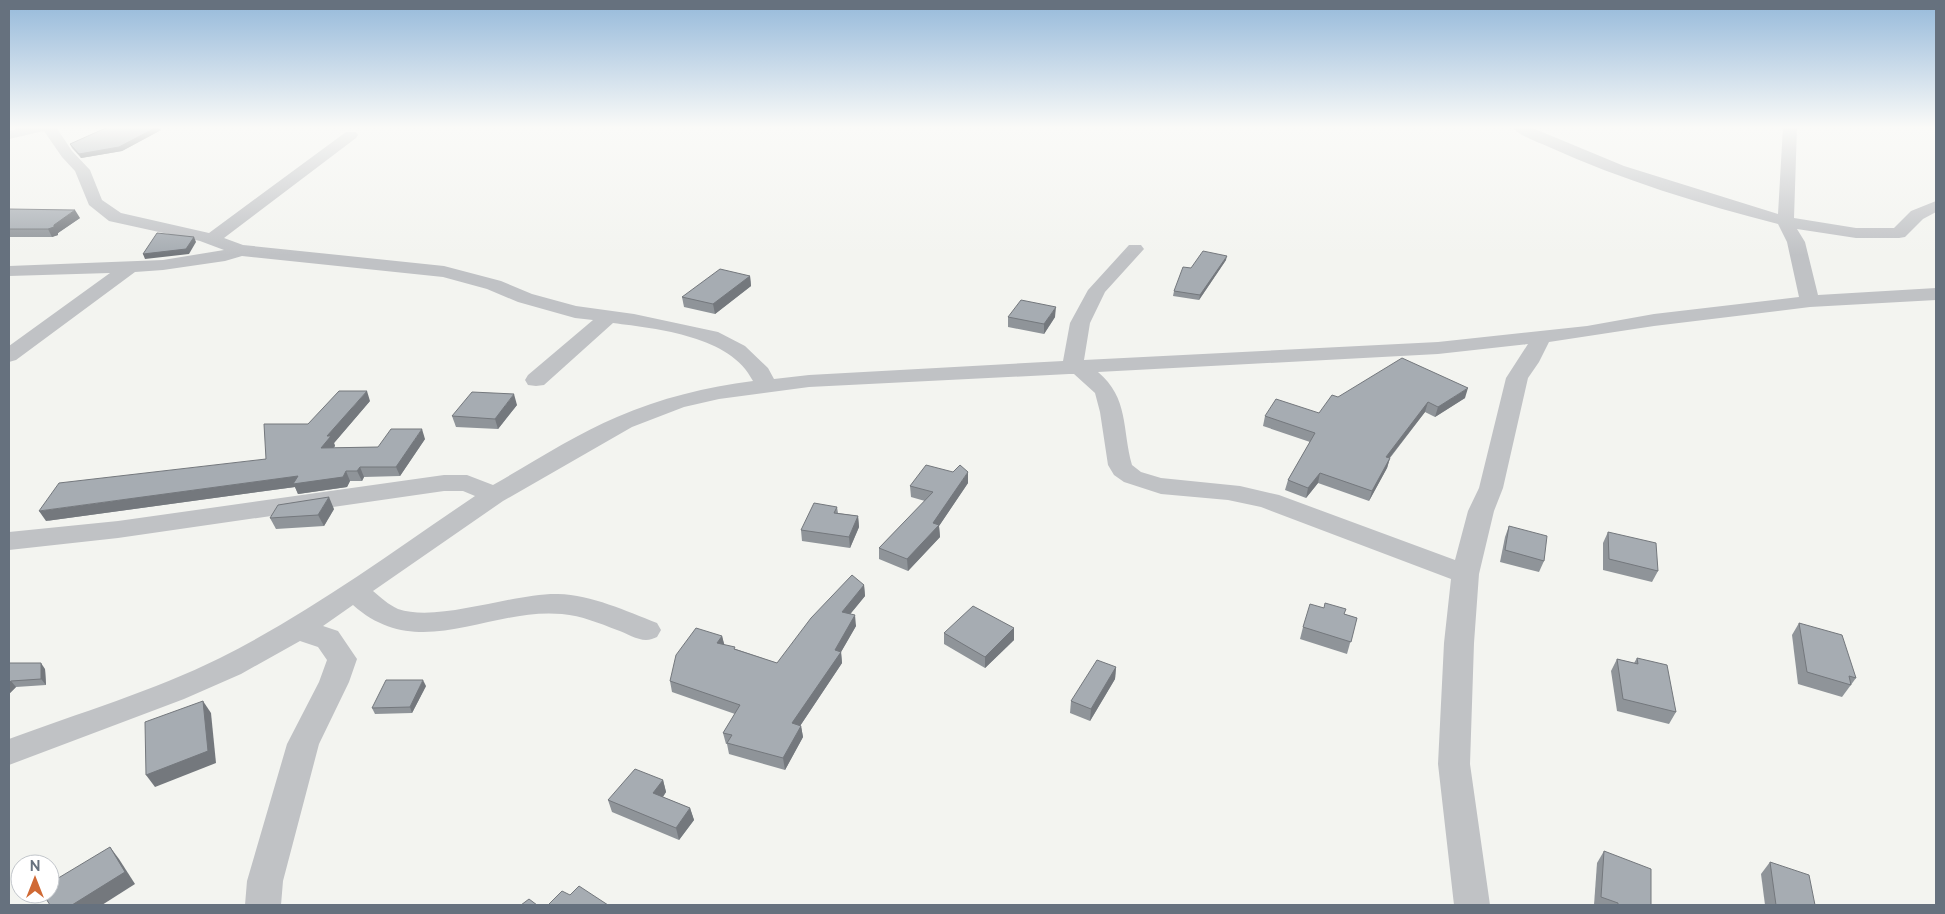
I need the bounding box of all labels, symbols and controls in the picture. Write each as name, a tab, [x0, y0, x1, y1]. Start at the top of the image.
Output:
north arrow	[10, 854, 60, 904]
text: N	[30, 858, 40, 874]

